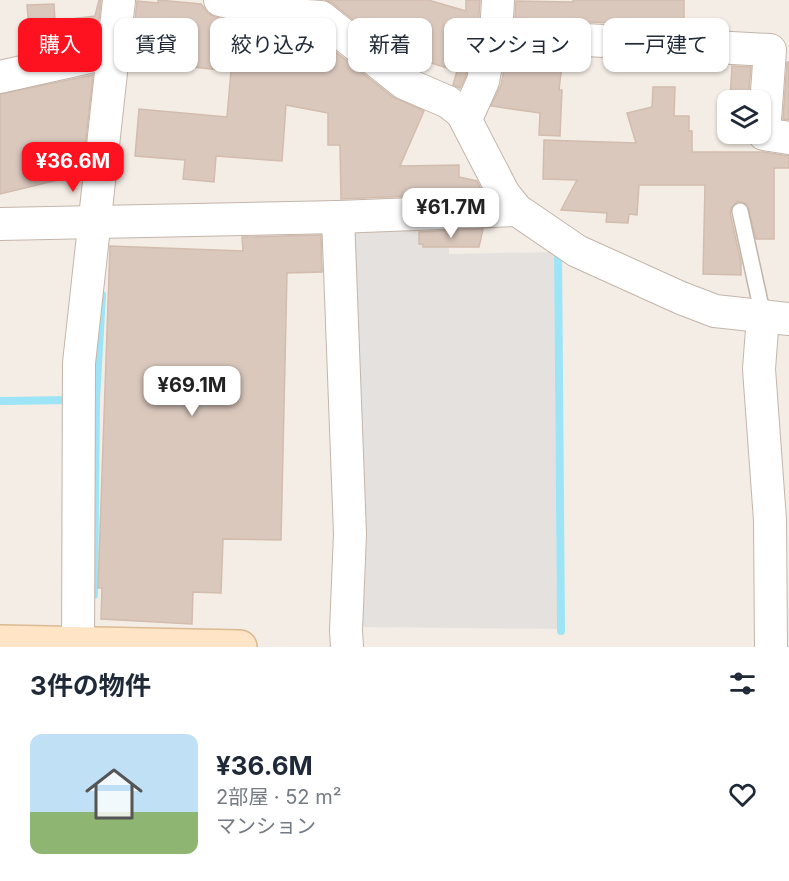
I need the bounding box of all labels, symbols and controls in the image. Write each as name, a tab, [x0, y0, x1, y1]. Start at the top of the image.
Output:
chip: 購入	[18, 18, 102, 72]
chip: 賃貸	[114, 18, 198, 72]
chip: 絞り込み	[210, 18, 336, 72]
chip: 新着	[348, 18, 432, 72]
chip: マンション	[444, 18, 591, 72]
chip: 一戸建て	[603, 18, 729, 72]
map controls	[717, 90, 771, 144]
button: layers	[717, 90, 771, 144]
pin: ¥36.6M	[24, 142, 122, 193]
text: ¥36.6M	[36, 149, 110, 173]
pin: ¥61.7M	[402, 188, 500, 239]
text: ¥61.7M	[416, 195, 486, 219]
pin: ¥69.1M	[143, 366, 241, 417]
text: ¥69.1M	[158, 373, 226, 397]
icon: filters	[726, 667, 759, 700]
text: 3件の物件	[30, 670, 151, 701]
text: ¥36.6M	[216, 750, 313, 781]
icon: home	[78, 758, 150, 830]
icon: heart	[726, 778, 759, 811]
text: 2部屋 · 52 m²	[216, 785, 342, 809]
text: マンション	[216, 814, 316, 838]

